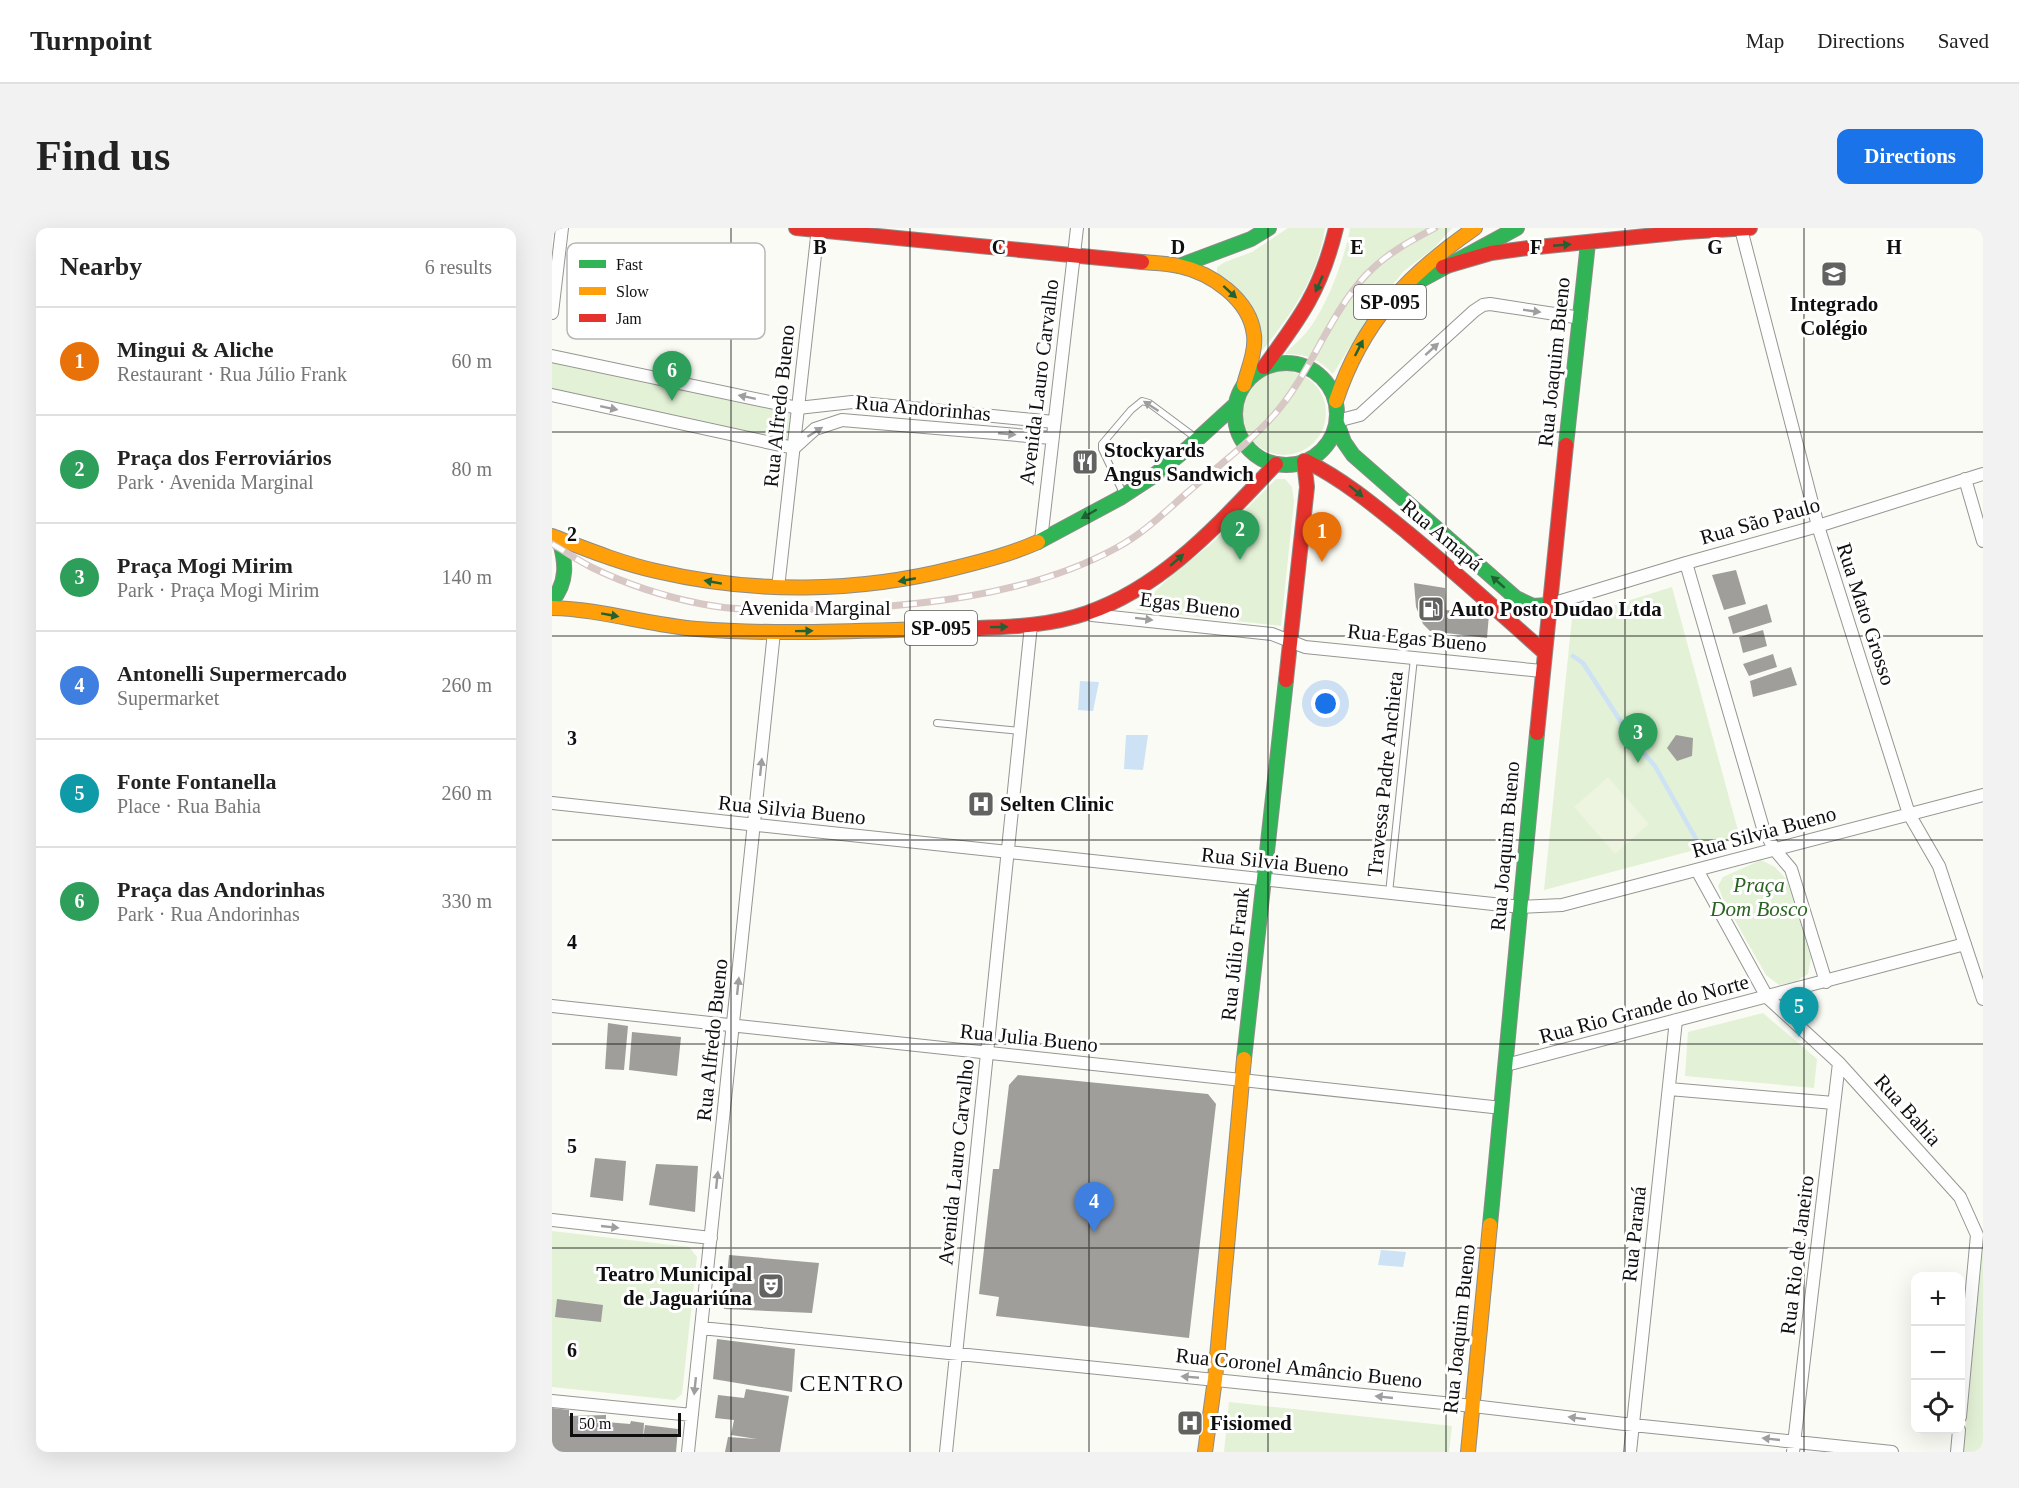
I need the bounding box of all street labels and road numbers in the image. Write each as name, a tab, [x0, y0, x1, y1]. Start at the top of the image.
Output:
street label: Rua Joaquim Bueno	[1533, 276, 1575, 448]
street label: Avenida Lauro Carvalho	[1014, 278, 1064, 486]
road number: SP-095	[1354, 285, 1426, 319]
street label: Rua Alfredo Bueno	[759, 324, 799, 488]
street label: Rua Andorinhas	[854, 390, 992, 426]
street label: Rua São Paulo	[1697, 492, 1823, 550]
street label: Rua Amapá	[1397, 494, 1488, 576]
street label: Rua Mato Grosso	[1832, 540, 1900, 688]
street label: Egas Bueno	[1138, 587, 1242, 623]
street label: Avenida Marginal	[739, 596, 891, 620]
road number: SP-095	[905, 611, 977, 645]
street label: Rua Egas Bueno	[1346, 619, 1488, 657]
street label: Travessa Padre Anchieta	[1362, 669, 1408, 878]
street label: Rua Joaquim Bueno	[1486, 760, 1524, 932]
street label: Rua Silvia Bueno	[717, 790, 867, 830]
street label: Rua Silvia Bueno	[1689, 801, 1839, 863]
street label: Rua Silvia Bueno	[1200, 842, 1350, 882]
street label: Rua Júlio Frank	[1216, 886, 1254, 1022]
street label: Rua Alfredo Bueno	[692, 958, 732, 1122]
street label: Rua Rio Grande do Norte	[1537, 969, 1751, 1049]
street label: Rua Julia Bueno	[959, 1019, 1099, 1057]
street label: Avenida Lauro Carvalho	[933, 1058, 979, 1266]
street label: Rua Bahia	[1870, 1069, 1947, 1151]
street label: Rua Rio de Janeiro	[1775, 1174, 1819, 1336]
street label: Rua Paraná	[1617, 1184, 1651, 1283]
street label: Rua Joaquim Bueno	[1438, 1243, 1480, 1415]
street label: Rua Coronel Amâncio Bueno	[1174, 1343, 1424, 1393]

